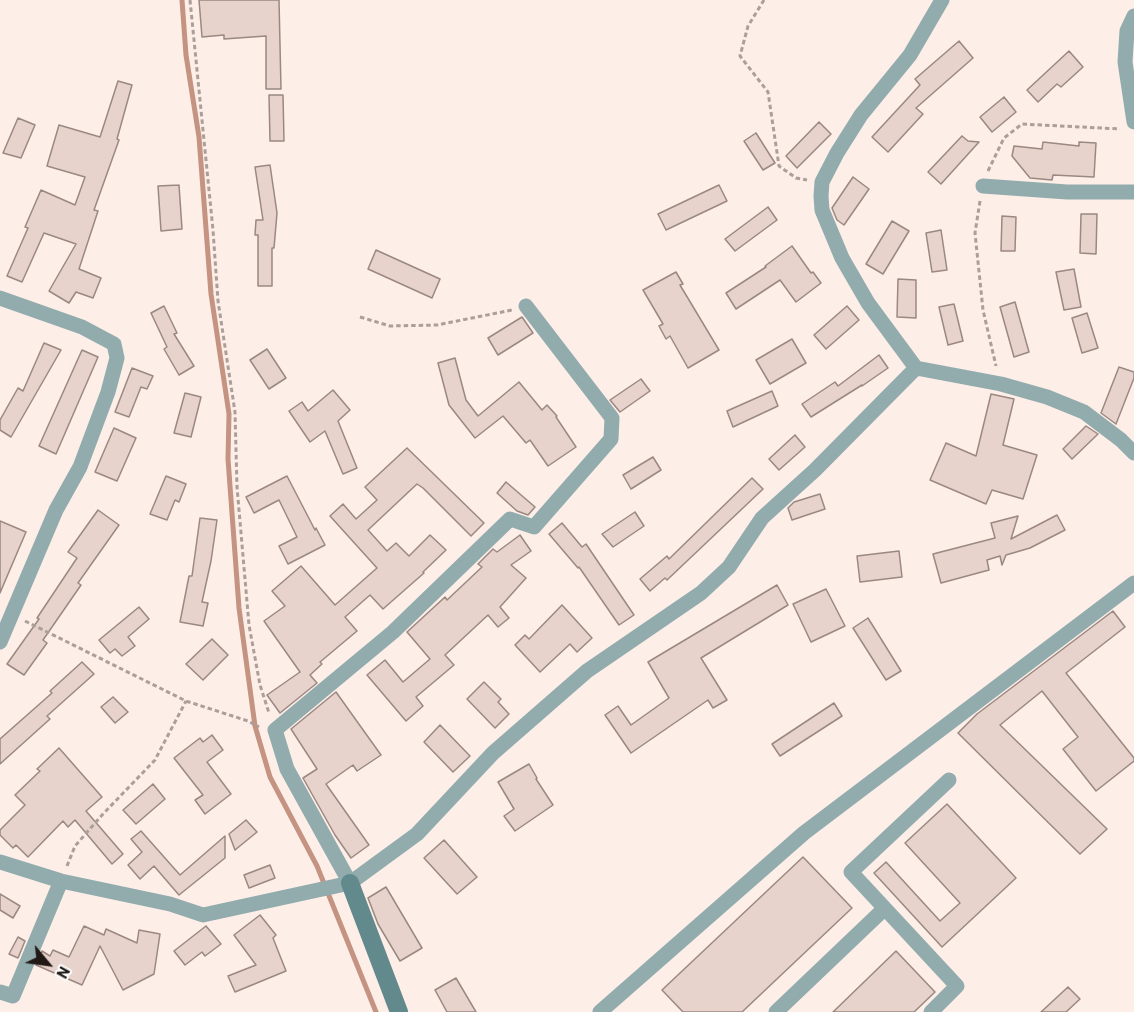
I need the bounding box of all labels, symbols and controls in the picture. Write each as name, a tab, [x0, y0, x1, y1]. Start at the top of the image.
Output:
north arrow	[18, 934, 78, 994]
text: N	[53, 964, 75, 982]

